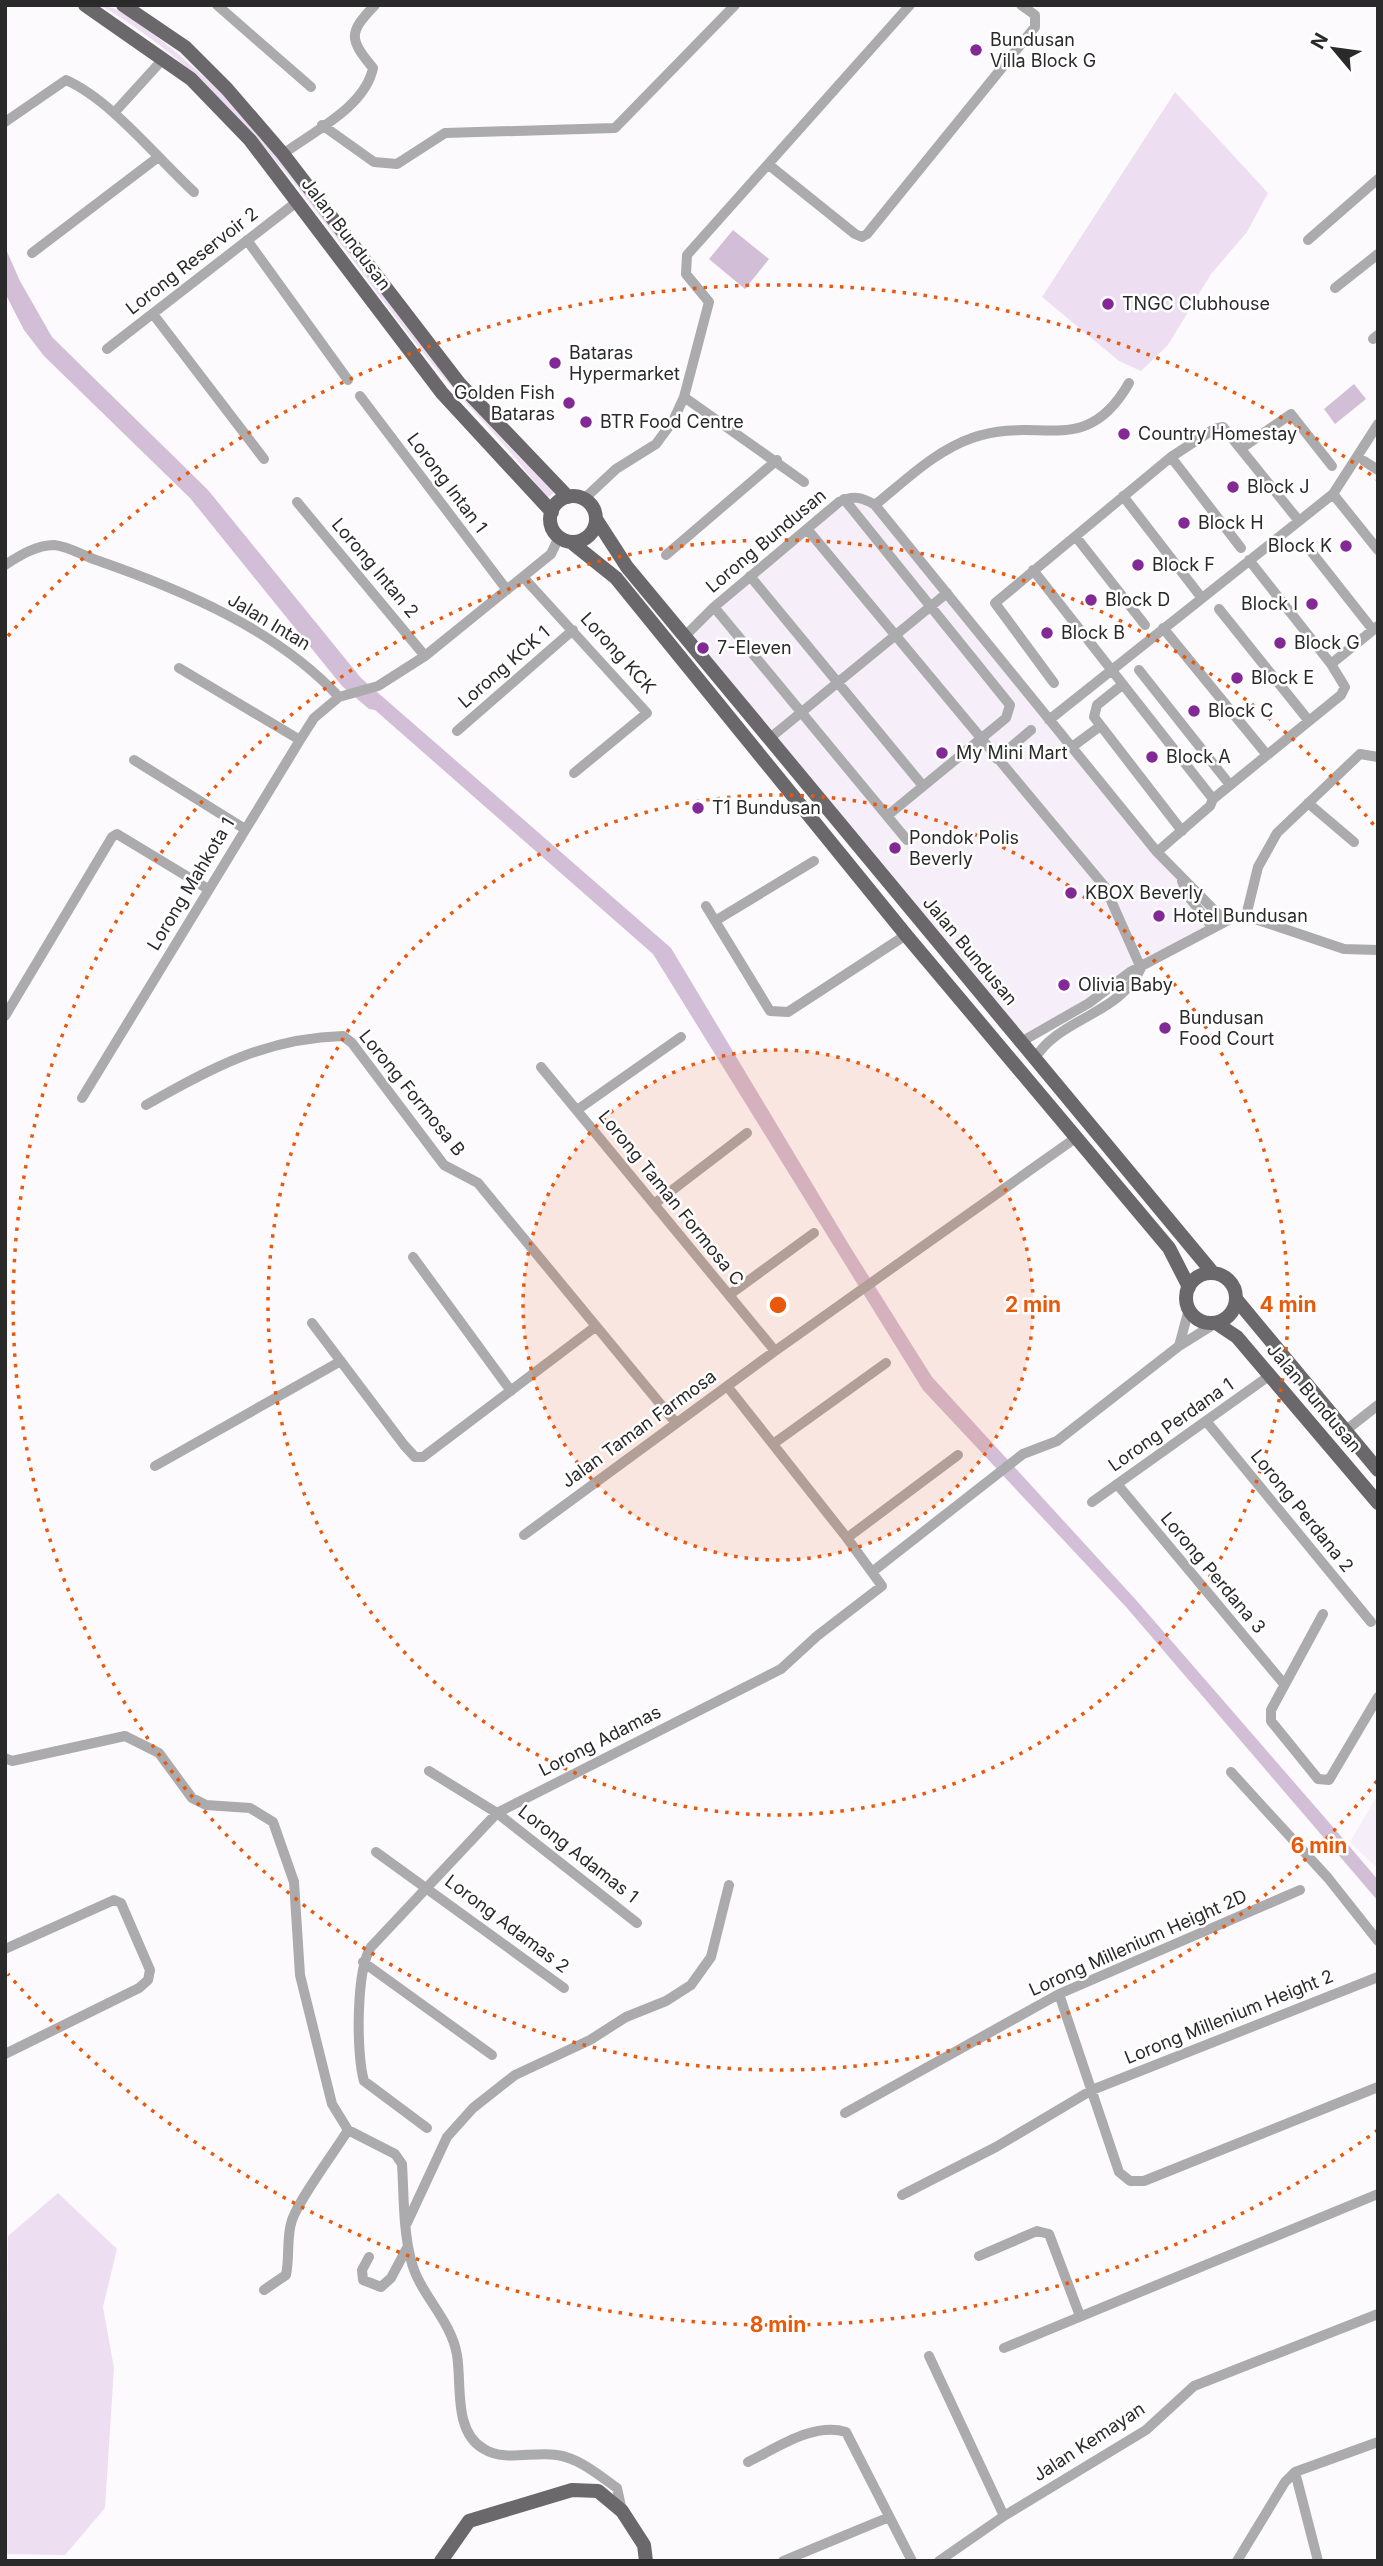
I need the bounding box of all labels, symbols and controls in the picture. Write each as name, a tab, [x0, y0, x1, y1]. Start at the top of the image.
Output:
north arrow	[1299, 14, 1369, 84]
place label: Bundusan Villa Block G	[990, 29, 1096, 71]
text: N	[1306, 29, 1333, 53]
marker: Bundusan Villa Block G	[968, 42, 984, 58]
street label: Jalan Bundusan	[297, 173, 396, 294]
street label: Lorong Reservoir 2	[122, 203, 262, 319]
place label: TNGC Clubhouse	[1122, 293, 1270, 314]
marker: TNGC Clubhouse	[1100, 296, 1116, 312]
place label: Bataras Hypermarket	[569, 342, 680, 384]
marker: Bataras Hypermarket	[547, 355, 563, 371]
place label: Golden Fish Bataras	[454, 382, 555, 424]
marker: Golden Fish Bataras	[561, 395, 577, 411]
place label: BTR Food Centre	[600, 411, 744, 432]
marker: BTR Food Centre	[578, 414, 594, 430]
place label: Country Homestay	[1138, 423, 1297, 444]
marker: Country Homestay	[1116, 426, 1132, 442]
street label: Lorong Intan 1	[403, 429, 492, 537]
place label: Block J	[1247, 476, 1309, 497]
marker: Block J	[1225, 479, 1241, 495]
street label: Lorong Bundusan	[701, 484, 830, 597]
place label: Block H	[1198, 512, 1264, 533]
street label: Lorong Intan 2	[328, 514, 423, 622]
marker: Block H	[1176, 515, 1192, 531]
place label: Block K	[1268, 535, 1332, 556]
marker: Block K	[1338, 538, 1354, 554]
place label: Block F	[1152, 554, 1215, 575]
marker: Block F	[1130, 557, 1146, 573]
street label: Jalan Intan	[224, 589, 314, 654]
place label: Block D	[1105, 589, 1170, 610]
marker: Block D	[1083, 592, 1099, 608]
place label: Block I	[1241, 593, 1298, 614]
marker: Block I	[1304, 596, 1320, 612]
street label: Lorong KCK	[577, 608, 660, 697]
street label: Lorong KCK 1	[454, 621, 554, 712]
place label: Block B	[1061, 622, 1125, 643]
marker: Block B	[1039, 625, 1055, 641]
place label: Block G	[1294, 632, 1360, 653]
marker: Block G	[1272, 635, 1288, 651]
place label: 7-Eleven	[717, 637, 792, 658]
marker: 7-Eleven	[695, 640, 711, 656]
place label: Block E	[1251, 667, 1314, 688]
marker: Block E	[1229, 670, 1245, 686]
place label: Block C	[1208, 700, 1273, 721]
marker: Block C	[1186, 703, 1202, 719]
place label: My Mini Mart	[956, 742, 1068, 763]
marker: My Mini Mart	[934, 745, 950, 761]
place label: Block A	[1166, 746, 1231, 767]
marker: Block A	[1144, 749, 1160, 765]
place label: T1 Bundusan	[712, 797, 821, 818]
marker: T1 Bundusan	[690, 800, 706, 816]
street label: Lorong Mahkota 1	[143, 814, 238, 954]
place label: Pondok Polis Beverly	[909, 827, 1019, 869]
marker: Pondok Polis Beverly	[887, 840, 903, 856]
place label: KBOX Beverly	[1085, 882, 1203, 903]
marker: KBOX Beverly	[1063, 885, 1079, 901]
street label: Jalan Bundusan	[919, 892, 1022, 1009]
place label: Hotel Bundusan	[1173, 905, 1308, 926]
marker: Hotel Bundusan	[1151, 908, 1167, 924]
place label: Olivia Baby	[1078, 974, 1173, 995]
marker: Olivia Baby	[1056, 977, 1072, 993]
place label: Bundusan Food Court	[1179, 1007, 1274, 1049]
marker: Bundusan Food Court	[1157, 1020, 1173, 1036]
street label: Lorong Formosa B	[355, 1026, 470, 1160]
street label: Lorong Taman Formosa C	[594, 1106, 748, 1289]
text: 2 min	[1005, 1292, 1061, 1317]
text: 4 min	[1259, 1292, 1317, 1317]
centre of rings	[766, 1293, 790, 1317]
street label: Jalan Bundusan	[1263, 1339, 1366, 1456]
street label: Jalan Taman Farmosa	[557, 1365, 720, 1492]
street label: Lorong Perdana 1	[1104, 1374, 1237, 1476]
street label: Lorong Perdana 2	[1247, 1445, 1358, 1576]
street label: Lorong Perdana 3	[1157, 1508, 1270, 1637]
street label: Lorong Adamas	[535, 1701, 664, 1780]
street label: Lorong Adamas 1	[514, 1800, 642, 1907]
text: 6 min	[1291, 1833, 1347, 1858]
street label: Lorong Adamas 2	[441, 1870, 573, 1977]
street label: Lorong Millenium Height 2D	[1026, 1885, 1250, 2000]
street label: Lorong Millenium Height 2	[1121, 1965, 1336, 2068]
text: 8 min	[750, 2312, 806, 2337]
street label: Jalan Kemayan	[1029, 2398, 1148, 2485]

